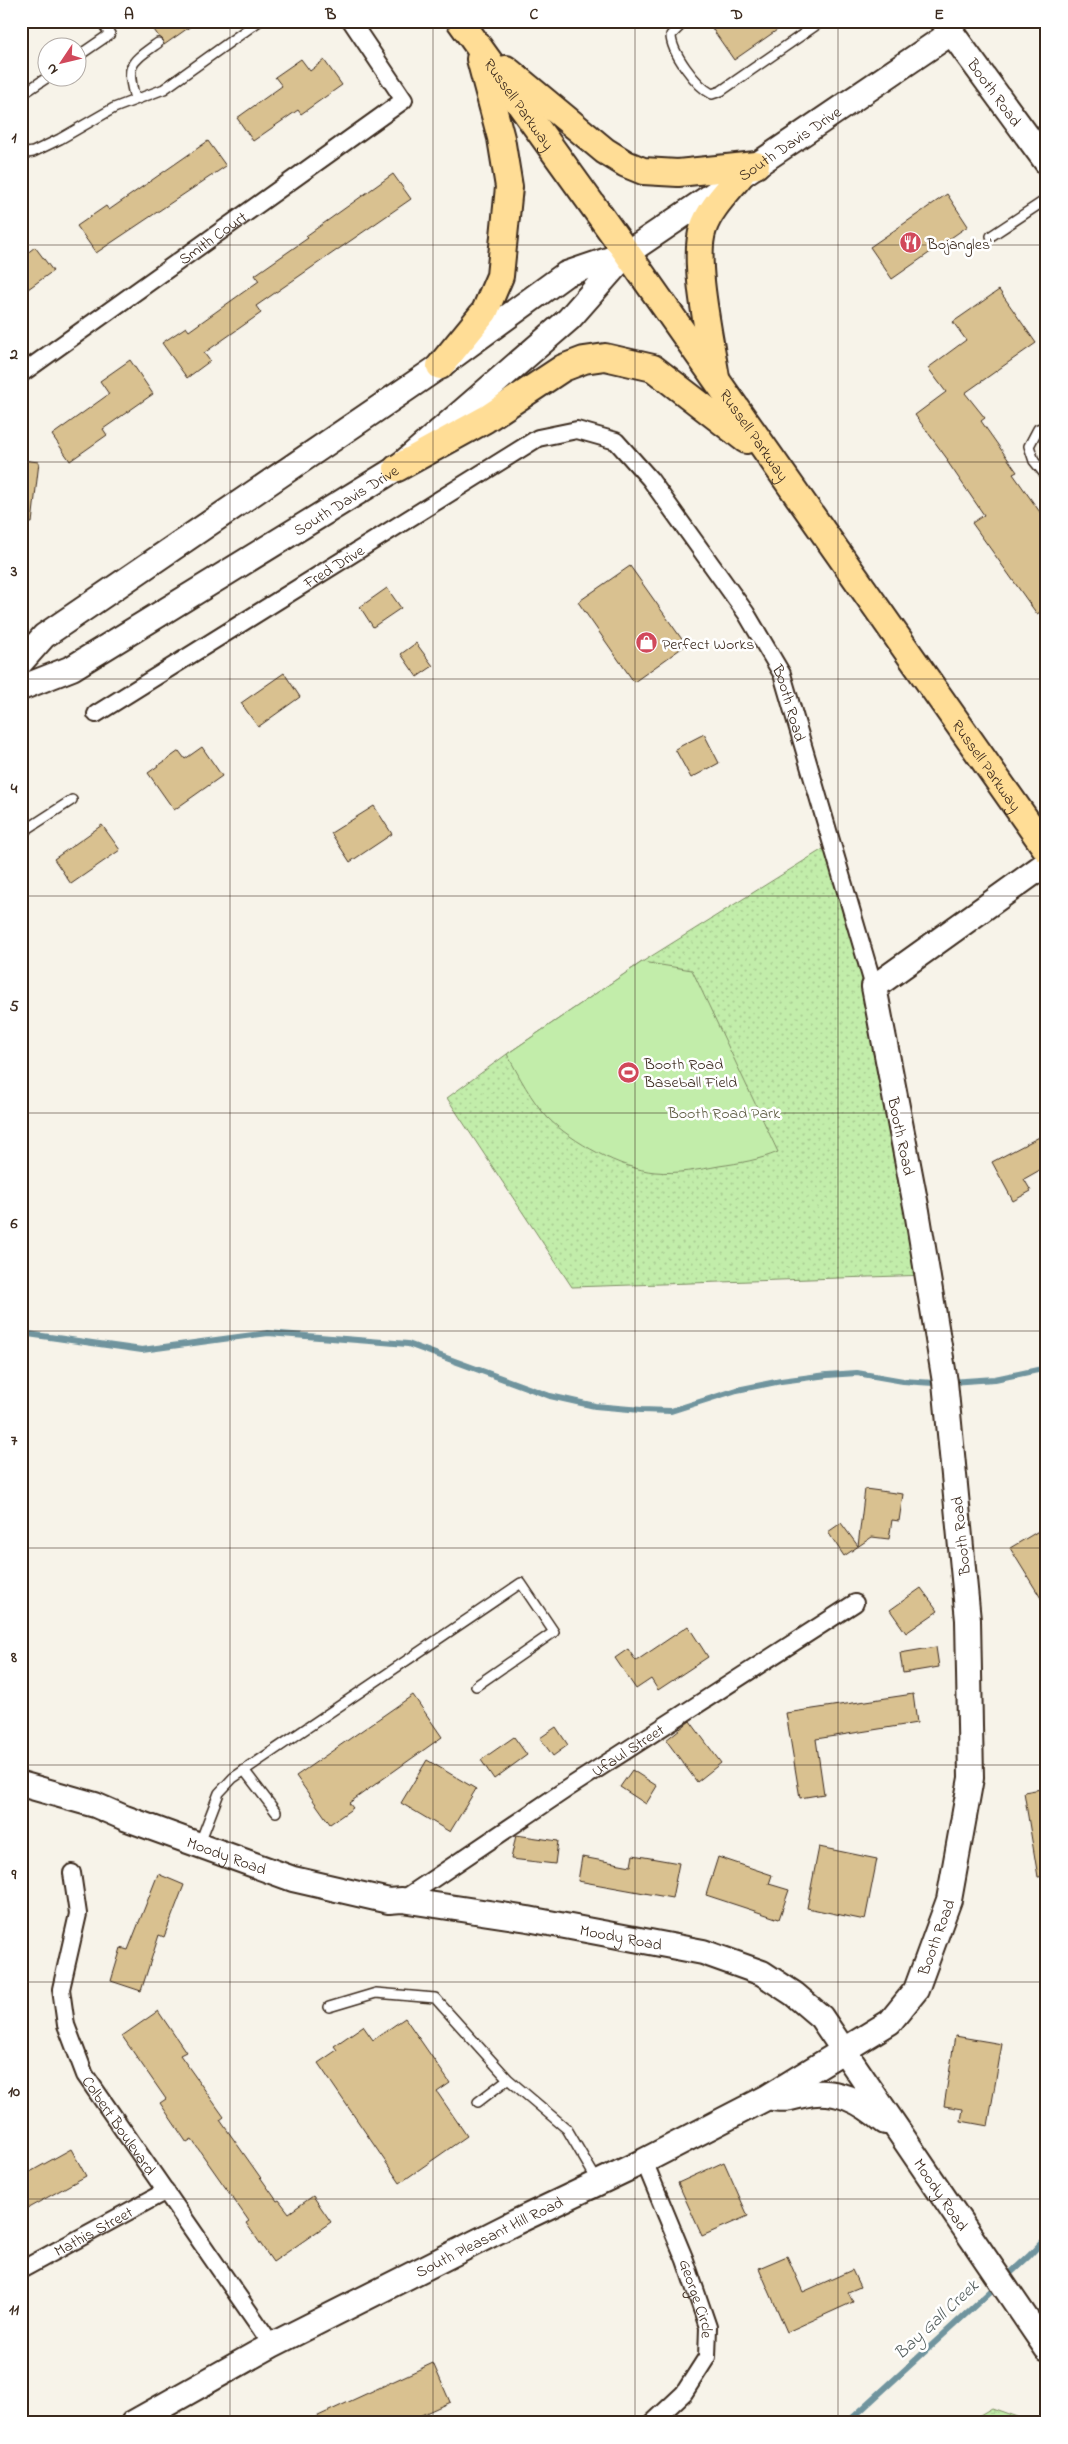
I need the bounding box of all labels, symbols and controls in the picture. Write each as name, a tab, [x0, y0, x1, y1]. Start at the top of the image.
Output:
text: A	[124, 3, 134, 27]
text: B	[325, 3, 337, 27]
text: C	[530, 3, 539, 27]
text: D	[730, 3, 743, 27]
text: E	[934, 3, 944, 27]
north arrow	[38, 38, 88, 88]
street label: Booth Road	[960, 53, 1026, 132]
street label: Russell Parkway	[477, 54, 559, 156]
text: N	[41, 59, 64, 78]
street label: South Davis Drive	[734, 100, 847, 188]
text: 1	[11, 126, 17, 150]
street label: Smith Court	[174, 206, 253, 272]
restaurant icon: Bojangles'	[899, 231, 923, 255]
place label: Bojangles'	[926, 233, 992, 257]
text: 2	[9, 343, 18, 367]
street label: Russell Parkway	[712, 385, 794, 487]
street label: South Davis Drive	[289, 459, 405, 543]
street label: Fred Drive	[299, 539, 370, 596]
text: 3	[10, 560, 18, 584]
shop icon: Perfect Works	[634, 631, 658, 655]
place label: Perfect Works	[662, 633, 754, 657]
street label: Booth Road	[764, 660, 811, 745]
street label: Russell Parkway	[945, 715, 1027, 817]
text: 4	[10, 777, 18, 801]
text: 5	[9, 995, 19, 1019]
place label: Booth Road Baseball Field	[643, 1053, 737, 1095]
sports icon: Booth Road Baseball Field	[616, 1060, 640, 1084]
street label: Booth Road	[880, 1094, 920, 1178]
park label: Booth Road Park	[667, 1102, 781, 1126]
text: 6	[9, 1212, 18, 1236]
text: 7	[11, 1429, 18, 1453]
street label: Booth Road	[946, 1495, 978, 1577]
text: 8	[10, 1646, 17, 1670]
street label: Ufaul Street	[587, 1719, 670, 1784]
street label: Moody Road	[183, 1831, 269, 1882]
text: 9	[11, 1863, 17, 1887]
street label: Booth Road	[912, 1896, 962, 1980]
street label: Moody Road	[578, 1919, 664, 1958]
street label: Colbert Boulevard	[75, 2072, 161, 2181]
text: 10	[8, 2080, 20, 2104]
street label: Moody Road	[907, 2154, 973, 2236]
street label: South Pleasant Hill Road	[412, 2191, 568, 2285]
street label: Mathis Street	[50, 2201, 138, 2264]
street label: George Circle	[672, 2256, 718, 2339]
water label: Bay Gall Creek	[889, 2274, 986, 2367]
text: 11	[9, 2298, 20, 2322]

